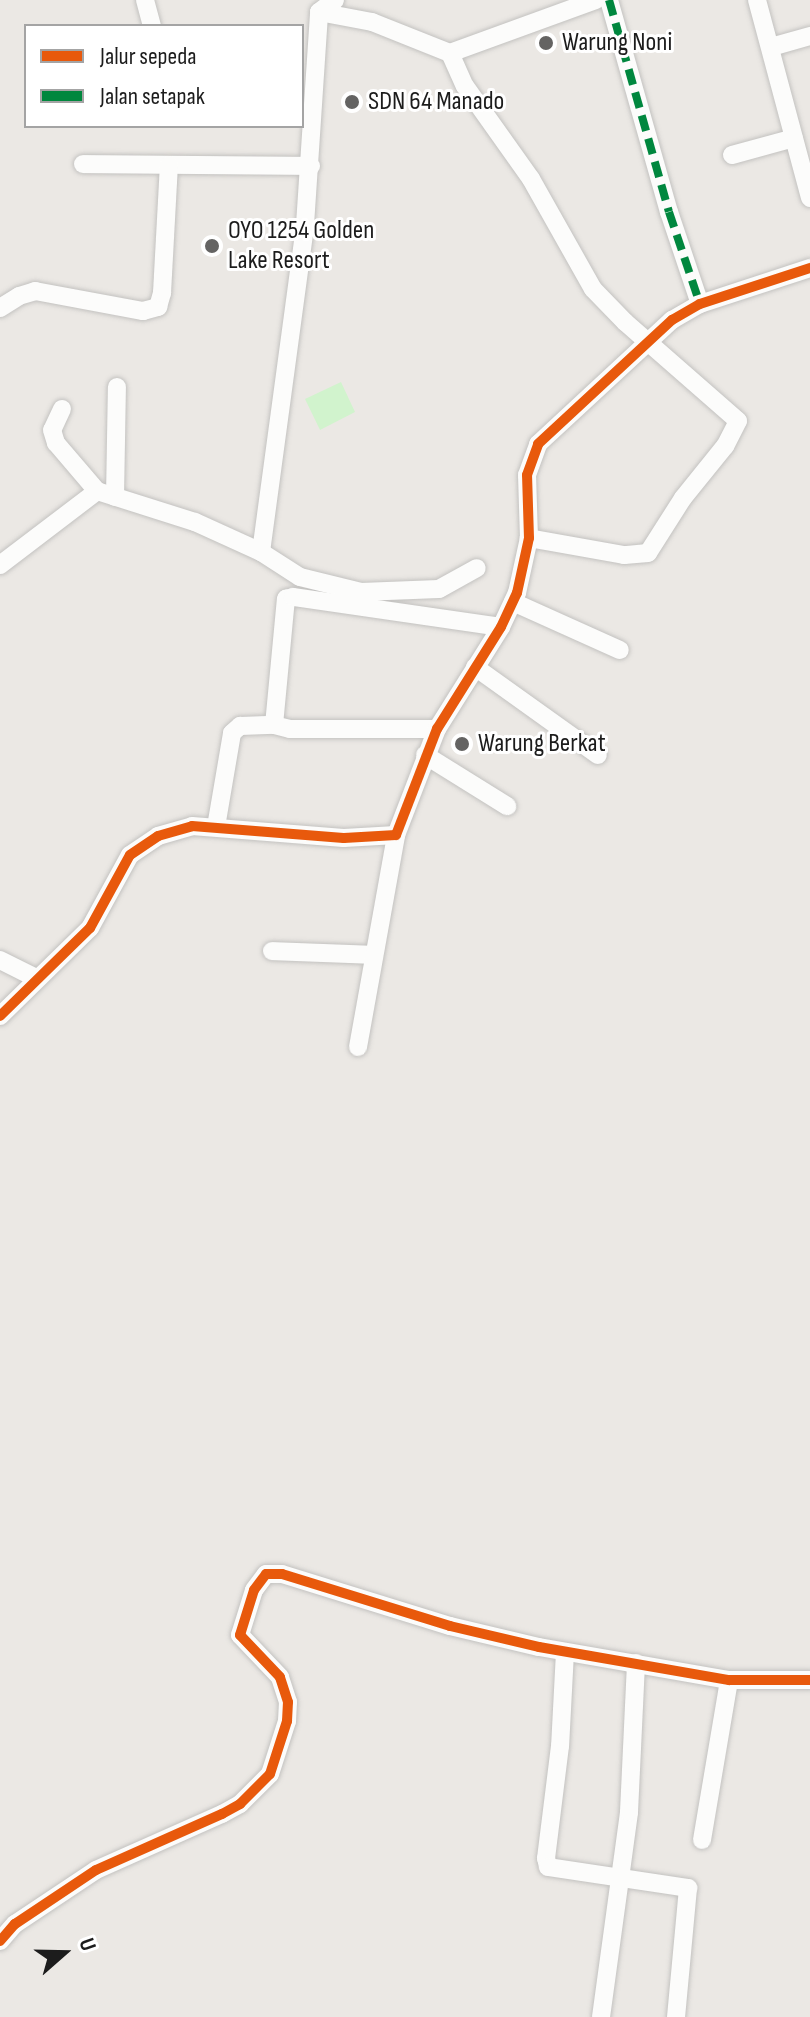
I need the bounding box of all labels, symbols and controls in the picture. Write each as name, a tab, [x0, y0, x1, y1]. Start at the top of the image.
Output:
legend	[24, 24, 304, 128]
place label: Warung Noni	[562, 27, 672, 59]
marker: Warung Noni	[537, 34, 555, 52]
text: Jalur sepeda	[100, 42, 196, 71]
text: Jalan setapak	[100, 82, 205, 111]
place label: SDN 64 Manado	[368, 86, 504, 118]
marker: SDN 64 Manado	[343, 93, 361, 111]
place label: OYO 1254 Golden Lake Resort	[228, 215, 374, 276]
marker: OYO 1254 Golden Lake Resort	[203, 237, 221, 255]
place label: Warung Berkat	[478, 728, 606, 760]
marker: Warung Berkat	[453, 735, 471, 753]
north arrow	[24, 1913, 104, 1993]
text: U	[72, 1935, 102, 1955]

